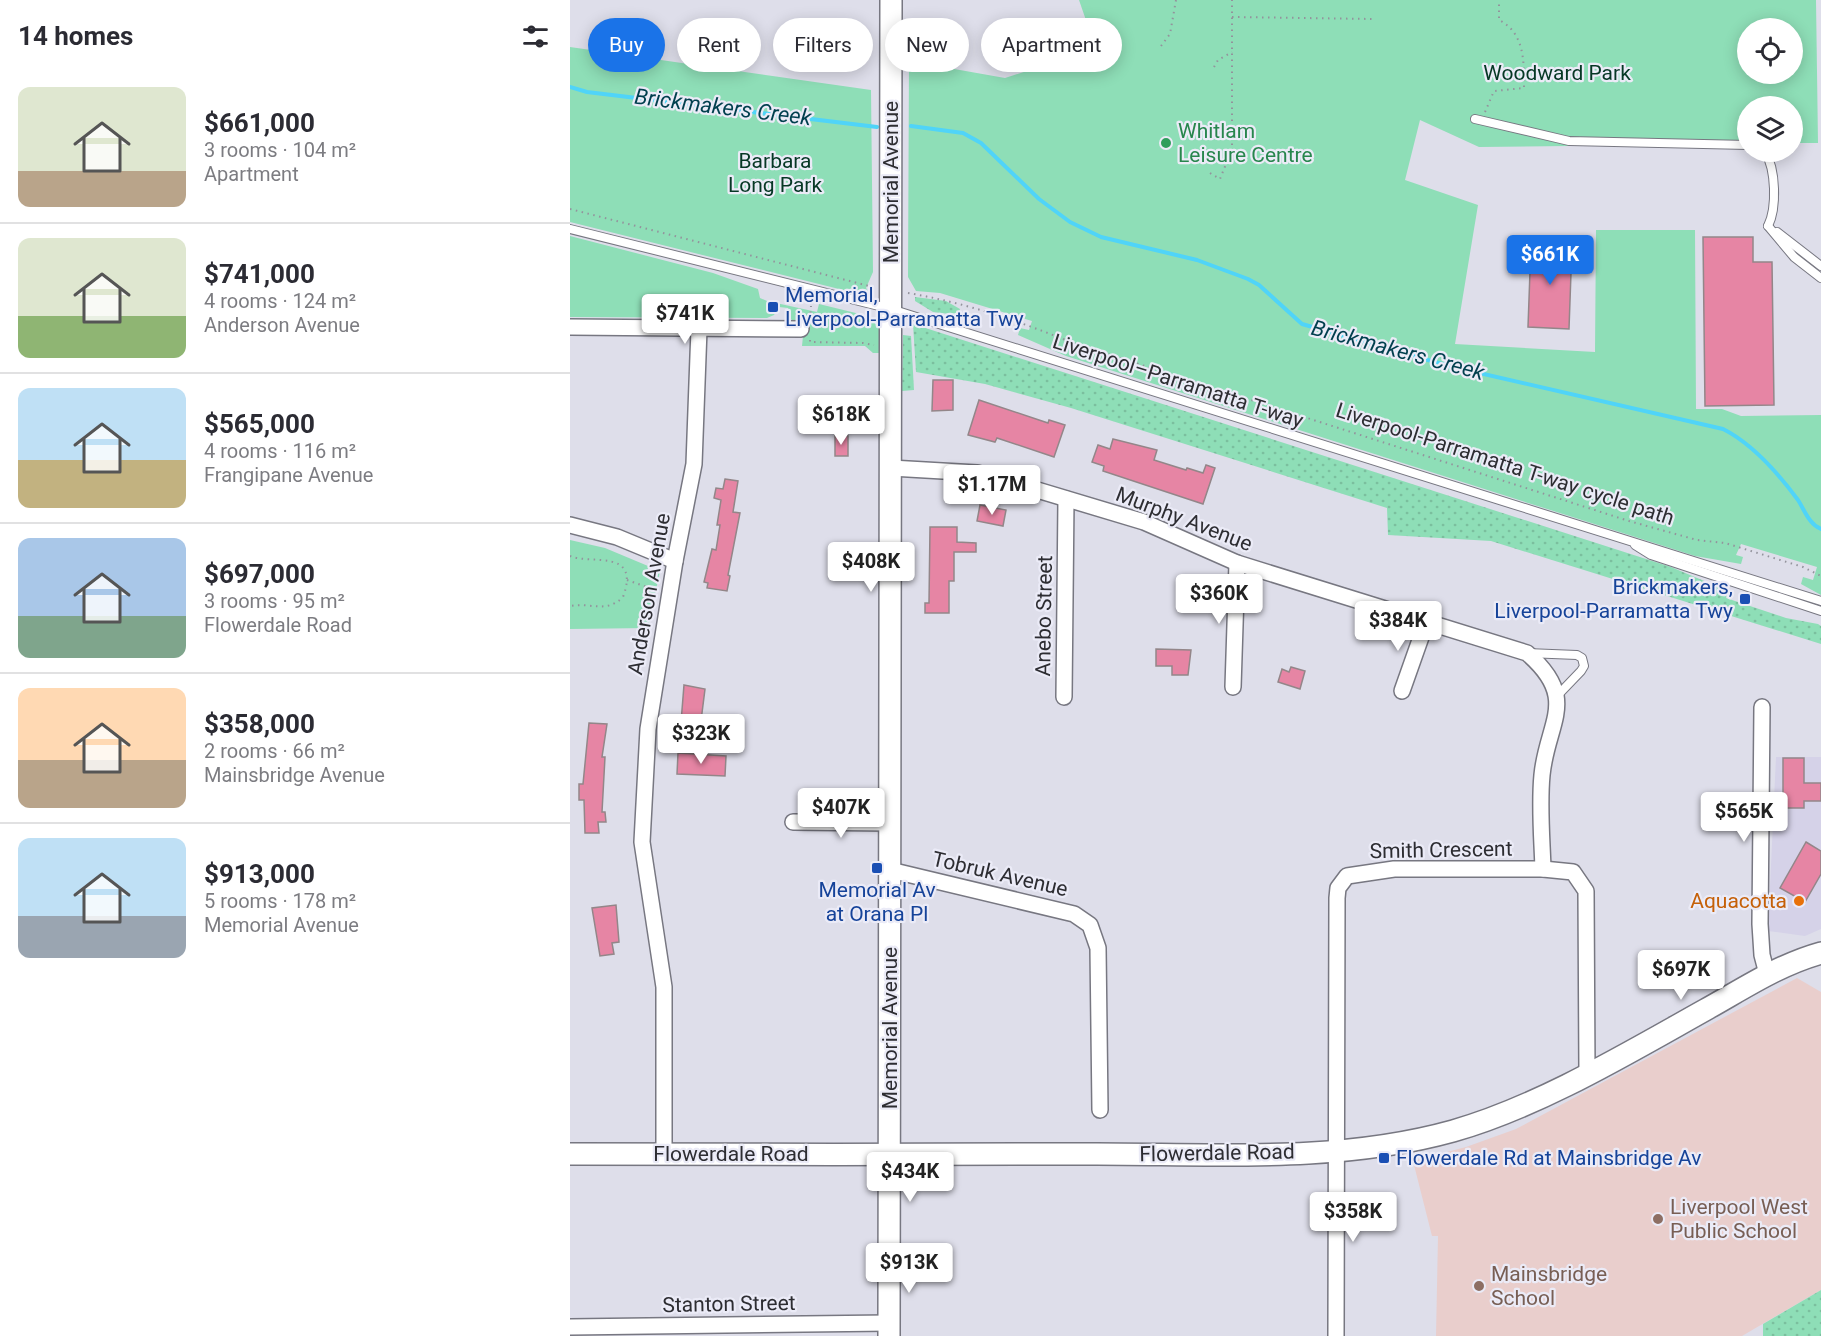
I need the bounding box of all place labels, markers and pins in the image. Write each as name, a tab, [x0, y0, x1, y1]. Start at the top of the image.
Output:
place label: Whitlam Leisure Centre	[1178, 119, 1313, 167]
marker: Whitlam Leisure Centre	[1159, 136, 1173, 150]
pin: $661K	[1508, 235, 1592, 286]
place label: Memorial, Liverpool-Parramatta Twy	[785, 283, 1024, 331]
pin: $741K	[643, 294, 727, 345]
marker: Memorial, Liverpool-Parramatta Twy	[766, 300, 780, 314]
pin: $618K	[799, 395, 883, 446]
pin: $1.17M	[943, 465, 1041, 516]
pin: $408K	[829, 542, 913, 593]
pin: $360K	[1177, 574, 1261, 625]
place label: Brickmakers, Liverpool-Parramatta Twy	[1494, 575, 1733, 623]
marker: Brickmakers, Liverpool-Parramatta Twy	[1738, 592, 1752, 606]
pin: $384K	[1356, 601, 1440, 652]
pin: $323K	[659, 714, 743, 765]
pin: $407K	[799, 788, 883, 839]
pin: $565K	[1702, 792, 1786, 843]
marker: Memorial Av at Orana Pl	[870, 861, 884, 875]
place label: Memorial Av at Orana Pl	[818, 878, 936, 926]
place label: Aquacotta	[1690, 889, 1787, 913]
marker: Aquacotta	[1792, 894, 1806, 908]
pin: $697K	[1639, 950, 1723, 1001]
place label: Flowerdale Rd at Mainsbridge Av	[1396, 1146, 1701, 1170]
marker: Flowerdale Rd at Mainsbridge Av	[1377, 1151, 1391, 1165]
pin: $434K	[868, 1152, 952, 1203]
pin: $358K	[1311, 1192, 1395, 1243]
place label: Liverpool West Public School	[1670, 1195, 1808, 1243]
marker: Liverpool West Public School	[1651, 1212, 1665, 1226]
pin: $913K	[867, 1243, 951, 1294]
place label: Mainsbridge School	[1491, 1262, 1607, 1310]
marker: Mainsbridge School	[1472, 1279, 1486, 1293]

